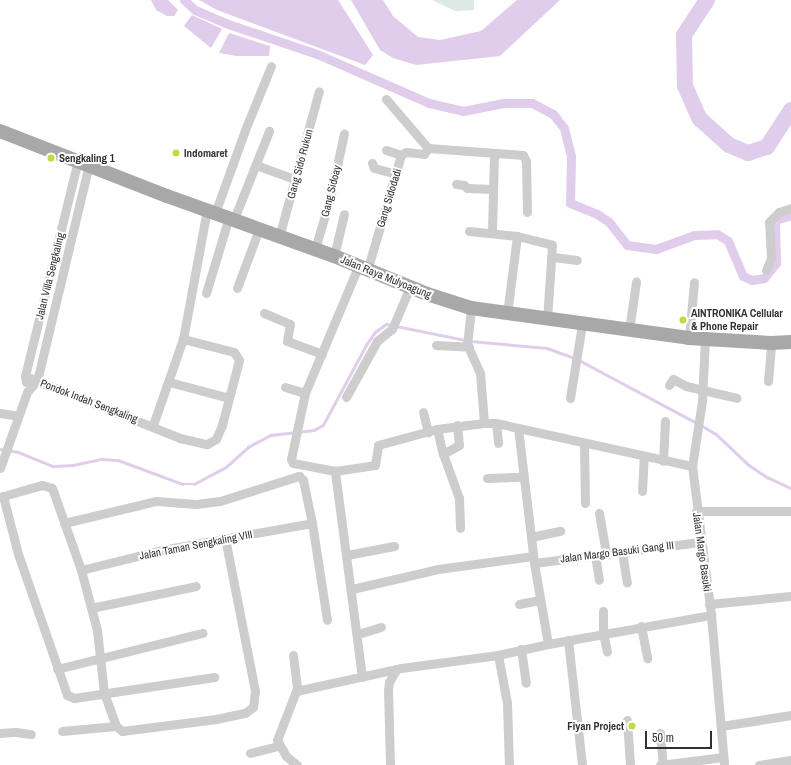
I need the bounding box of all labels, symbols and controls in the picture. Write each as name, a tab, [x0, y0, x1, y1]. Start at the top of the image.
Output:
street label: Gang Sido Rukun	[284, 128, 316, 200]
place label: Indomaret	[184, 146, 228, 160]
marker: Indomaret	[171, 148, 181, 158]
place label: Sengkaling 1	[59, 151, 115, 165]
marker: Sengkaling 1	[46, 153, 56, 163]
street label: Gang Sidoay	[318, 164, 344, 218]
street label: Gang Sidodadi	[374, 167, 404, 229]
street label: Jalan Villa Sengkaling	[33, 231, 67, 321]
street label: Jalan Raya Mulyoagung	[339, 253, 433, 301]
place label: AINTRONIKA Cellular & Phone Repair	[691, 307, 783, 333]
marker: AINTRONIKA Cellular & Phone Repair	[678, 315, 688, 325]
street label: Pondok Indah Sengkaling	[38, 376, 140, 426]
street label: Jalan Margo Basuki	[690, 512, 714, 592]
street label: Jalan Taman Sengkaling VIII	[138, 528, 254, 562]
street label: Jalan Margo Basuki Gang III	[559, 538, 675, 566]
place label: Fiyan Project	[567, 719, 624, 733]
marker: Fiyan Project	[627, 721, 637, 731]
scale bar	[647, 723, 714, 749]
text: 50 m	[652, 730, 674, 746]

